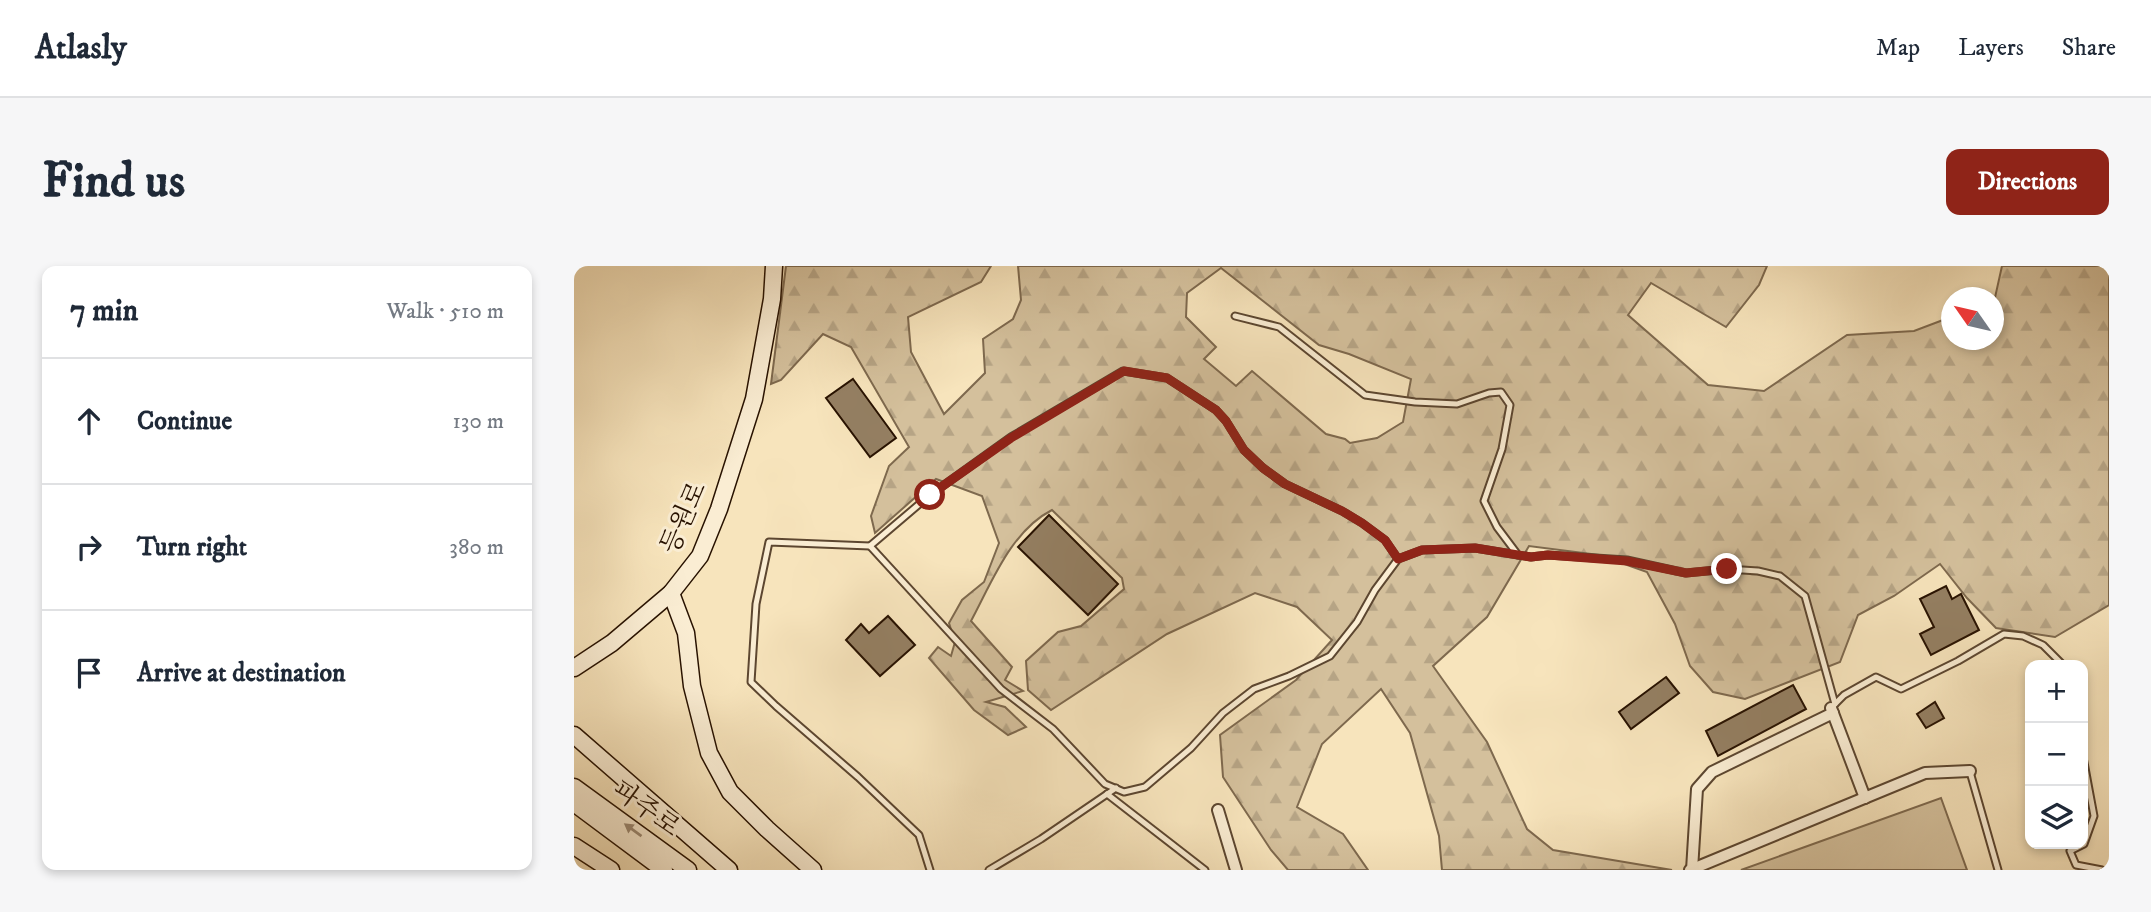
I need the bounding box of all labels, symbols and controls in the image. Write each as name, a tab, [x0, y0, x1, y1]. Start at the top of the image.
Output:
text: Atlasly	[35, 28, 127, 69]
text: Map	[1876, 33, 1920, 63]
text: Layers	[1958, 33, 2024, 63]
text: Share	[2062, 33, 2116, 63]
button: Directions	[1946, 149, 2109, 215]
text: Find us	[42, 151, 185, 213]
north arrow	[1941, 287, 2004, 350]
text: 7 min	[70, 293, 138, 330]
text: Walk · 510 m	[386, 297, 504, 326]
icon: ahead	[70, 402, 108, 440]
text: Continue	[137, 405, 232, 438]
text: 130 m	[452, 407, 504, 436]
street label: 등원로	[654, 477, 714, 559]
route start	[914, 479, 945, 510]
icon: right	[70, 528, 108, 566]
text: Turn right	[137, 531, 247, 564]
text: 380 m	[449, 533, 504, 562]
route end	[1711, 553, 1742, 584]
icon: arrive	[70, 654, 108, 692]
text: Arrive at destination	[137, 657, 346, 690]
map controls	[2025, 660, 2088, 849]
button: +	[2025, 660, 2088, 723]
button: −	[2025, 723, 2088, 786]
street label: 파주로	[606, 774, 686, 844]
button: layers	[2025, 786, 2088, 849]
one-way arrow	[624, 823, 642, 837]

